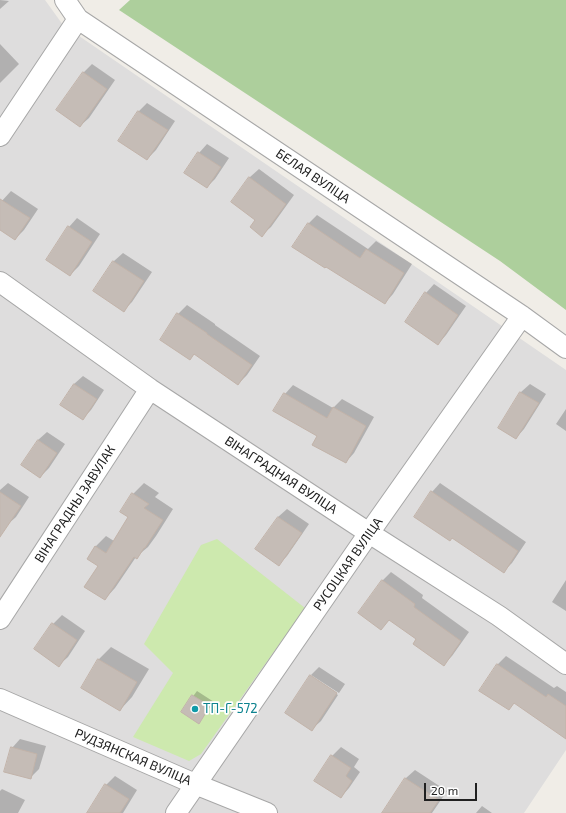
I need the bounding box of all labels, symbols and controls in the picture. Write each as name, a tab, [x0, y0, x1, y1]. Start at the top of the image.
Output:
street label: БЕЛАЯ ВУЛІЦА	[273, 145, 353, 207]
street label: ВІНАГРАДНАЯ ВУЛІЦА	[222, 433, 340, 517]
street label: ВІНАГРАДНЫ ЗАВУЛАК	[31, 442, 119, 566]
street label: РУСОЦКАЯ ВУЛІЦА	[310, 514, 386, 614]
place label: ТП-Г-572	[203, 701, 258, 717]
marker: ТП-Г-572	[190, 704, 200, 714]
street label: РУДЗЯНСКАЯ ВУЛІЦА	[72, 725, 194, 789]
scale bar	[426, 775, 479, 801]
text: 20 m	[431, 783, 458, 797]

